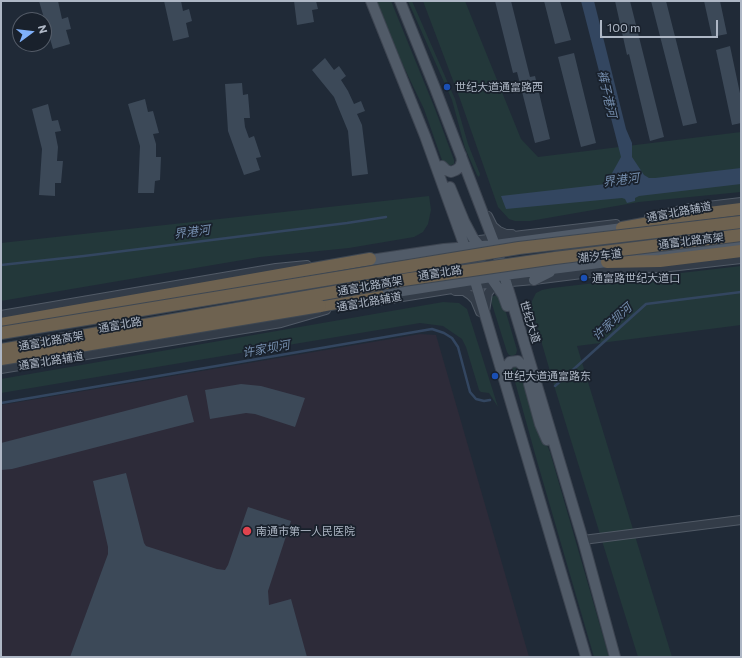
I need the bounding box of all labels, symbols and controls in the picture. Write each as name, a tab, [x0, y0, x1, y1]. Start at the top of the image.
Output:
north arrow	[12, 12, 52, 52]
scale bar	[602, 12, 720, 38]
text: 100 m	[607, 20, 641, 34]
text: N	[36, 23, 50, 35]
water label: 裤子港河	[595, 69, 619, 119]
place label: 世纪大道通富路西	[455, 80, 543, 94]
marker: 世纪大道通富路西	[442, 82, 452, 92]
water label: 界港河	[602, 171, 640, 189]
street label: 通富北路辅道	[645, 199, 713, 225]
water label: 界港河	[173, 223, 211, 241]
street label: 通富北路高架	[657, 230, 725, 252]
street label: 潮汐车道	[577, 247, 623, 265]
street label: 通富北路	[417, 263, 463, 283]
place label: 通富路世纪大道口	[592, 271, 680, 285]
marker: 通富路世纪大道口	[579, 273, 589, 283]
street label: 通富北路高架	[336, 274, 404, 298]
street label: 通富北路辅道	[335, 290, 403, 314]
street label: 世纪大道	[517, 299, 543, 345]
water label: 许家坝河	[589, 301, 635, 343]
street label: 通富北路	[97, 315, 143, 335]
street label: 通富北路高架	[17, 329, 85, 353]
water label: 许家坝河	[241, 338, 291, 360]
street label: 通富北路辅道	[17, 349, 85, 373]
place label: 世纪大道通富路东	[503, 369, 591, 383]
marker: 世纪大道通富路东	[490, 371, 500, 381]
place label: 南通市第一人民医院	[256, 524, 355, 538]
marker: 南通市第一人民医院	[241, 525, 253, 537]

